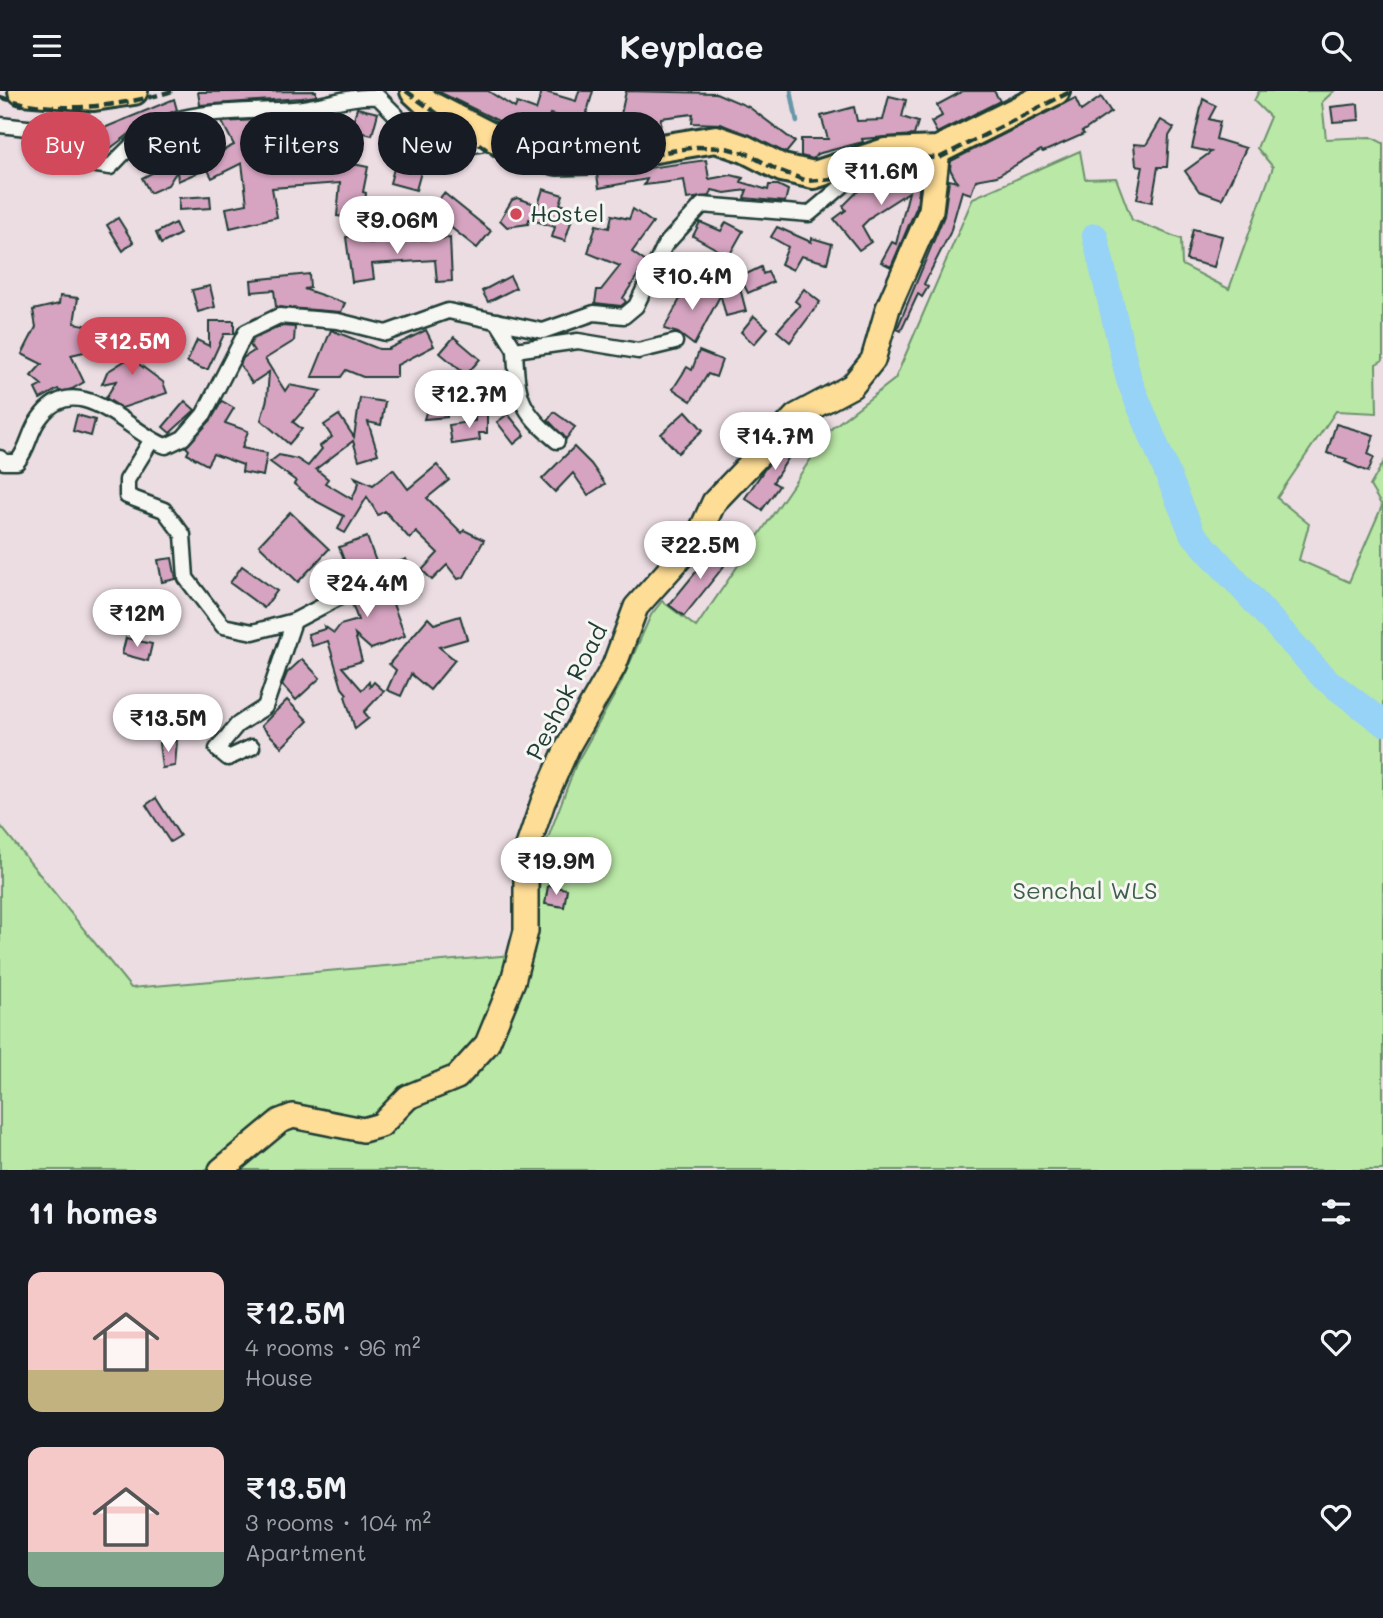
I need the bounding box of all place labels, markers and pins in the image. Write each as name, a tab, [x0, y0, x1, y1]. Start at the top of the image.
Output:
pin: ₹11.6M	[824, 148, 938, 207]
pin: ₹9.06M	[340, 197, 454, 256]
place label: Hostel	[530, 197, 604, 228]
marker: Hostel	[508, 206, 524, 222]
pin: ₹10.4M	[635, 253, 749, 312]
pin: ₹12.5M	[75, 317, 189, 377]
pin: ₹12.7M	[412, 371, 526, 430]
pin: ₹14.7M	[718, 413, 832, 472]
pin: ₹22.5M	[643, 521, 757, 581]
pin: ₹24.4M	[310, 559, 424, 619]
pin: ₹12M	[96, 589, 178, 649]
pin: ₹13.5M	[111, 695, 225, 754]
pin: ₹19.9M	[499, 837, 613, 897]

